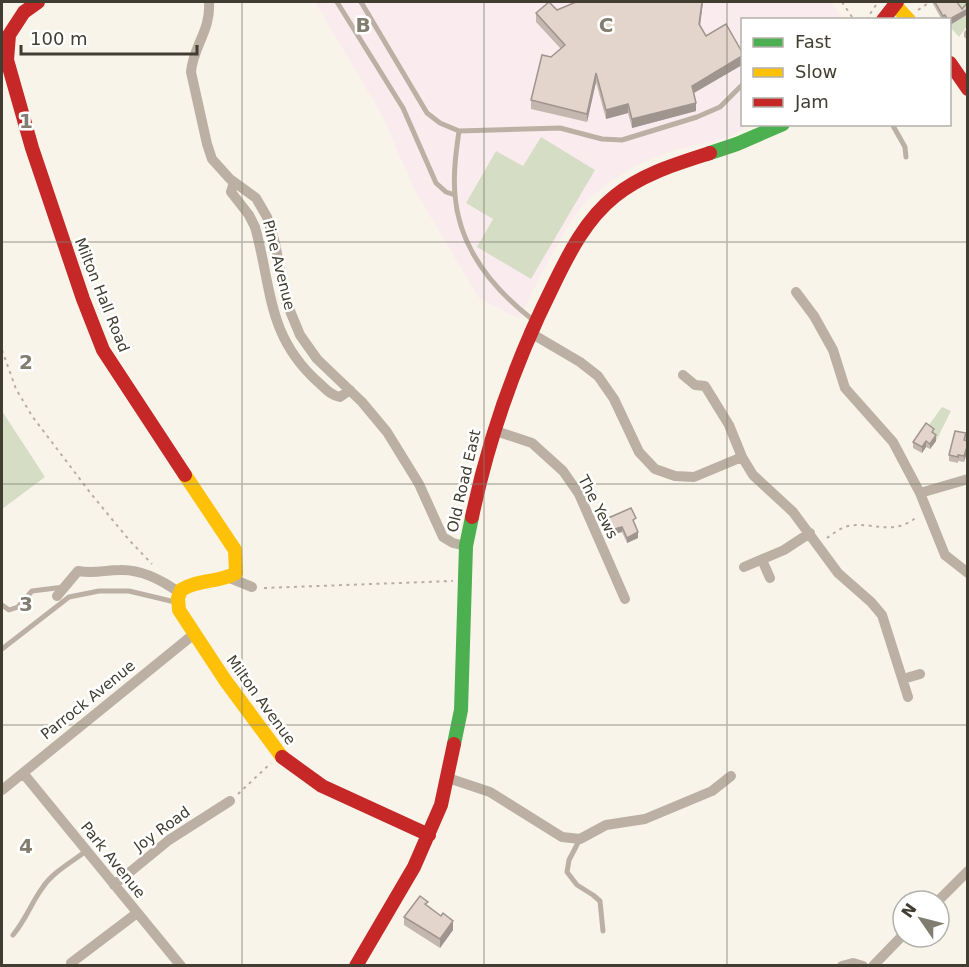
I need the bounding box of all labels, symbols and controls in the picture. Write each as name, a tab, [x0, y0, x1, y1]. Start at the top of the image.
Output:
text: B	[355, 13, 371, 37]
text: C	[599, 13, 613, 37]
scale bar	[21, 18, 196, 56]
legend	[741, 18, 951, 126]
text: 100 m	[30, 28, 88, 49]
text: Fast	[795, 31, 831, 52]
text: Slow	[795, 61, 837, 82]
text: Jam	[794, 91, 829, 112]
text: 1	[19, 109, 33, 133]
street label: Pine Avenue	[259, 218, 299, 312]
street label: Milton Hall Road	[71, 235, 133, 355]
text: 2	[19, 350, 33, 374]
street label: Old Road East	[443, 428, 485, 534]
street label: The Yews	[574, 471, 622, 542]
text: 3	[19, 592, 33, 616]
street label: Milton Avenue	[222, 652, 300, 748]
street label: Parrock Avenue	[37, 657, 139, 743]
street label: Joy Road	[130, 803, 194, 856]
street label: Park Avenue	[77, 818, 149, 902]
text: 4	[19, 834, 33, 858]
north arrow	[891, 889, 951, 949]
text: N	[898, 900, 921, 922]

